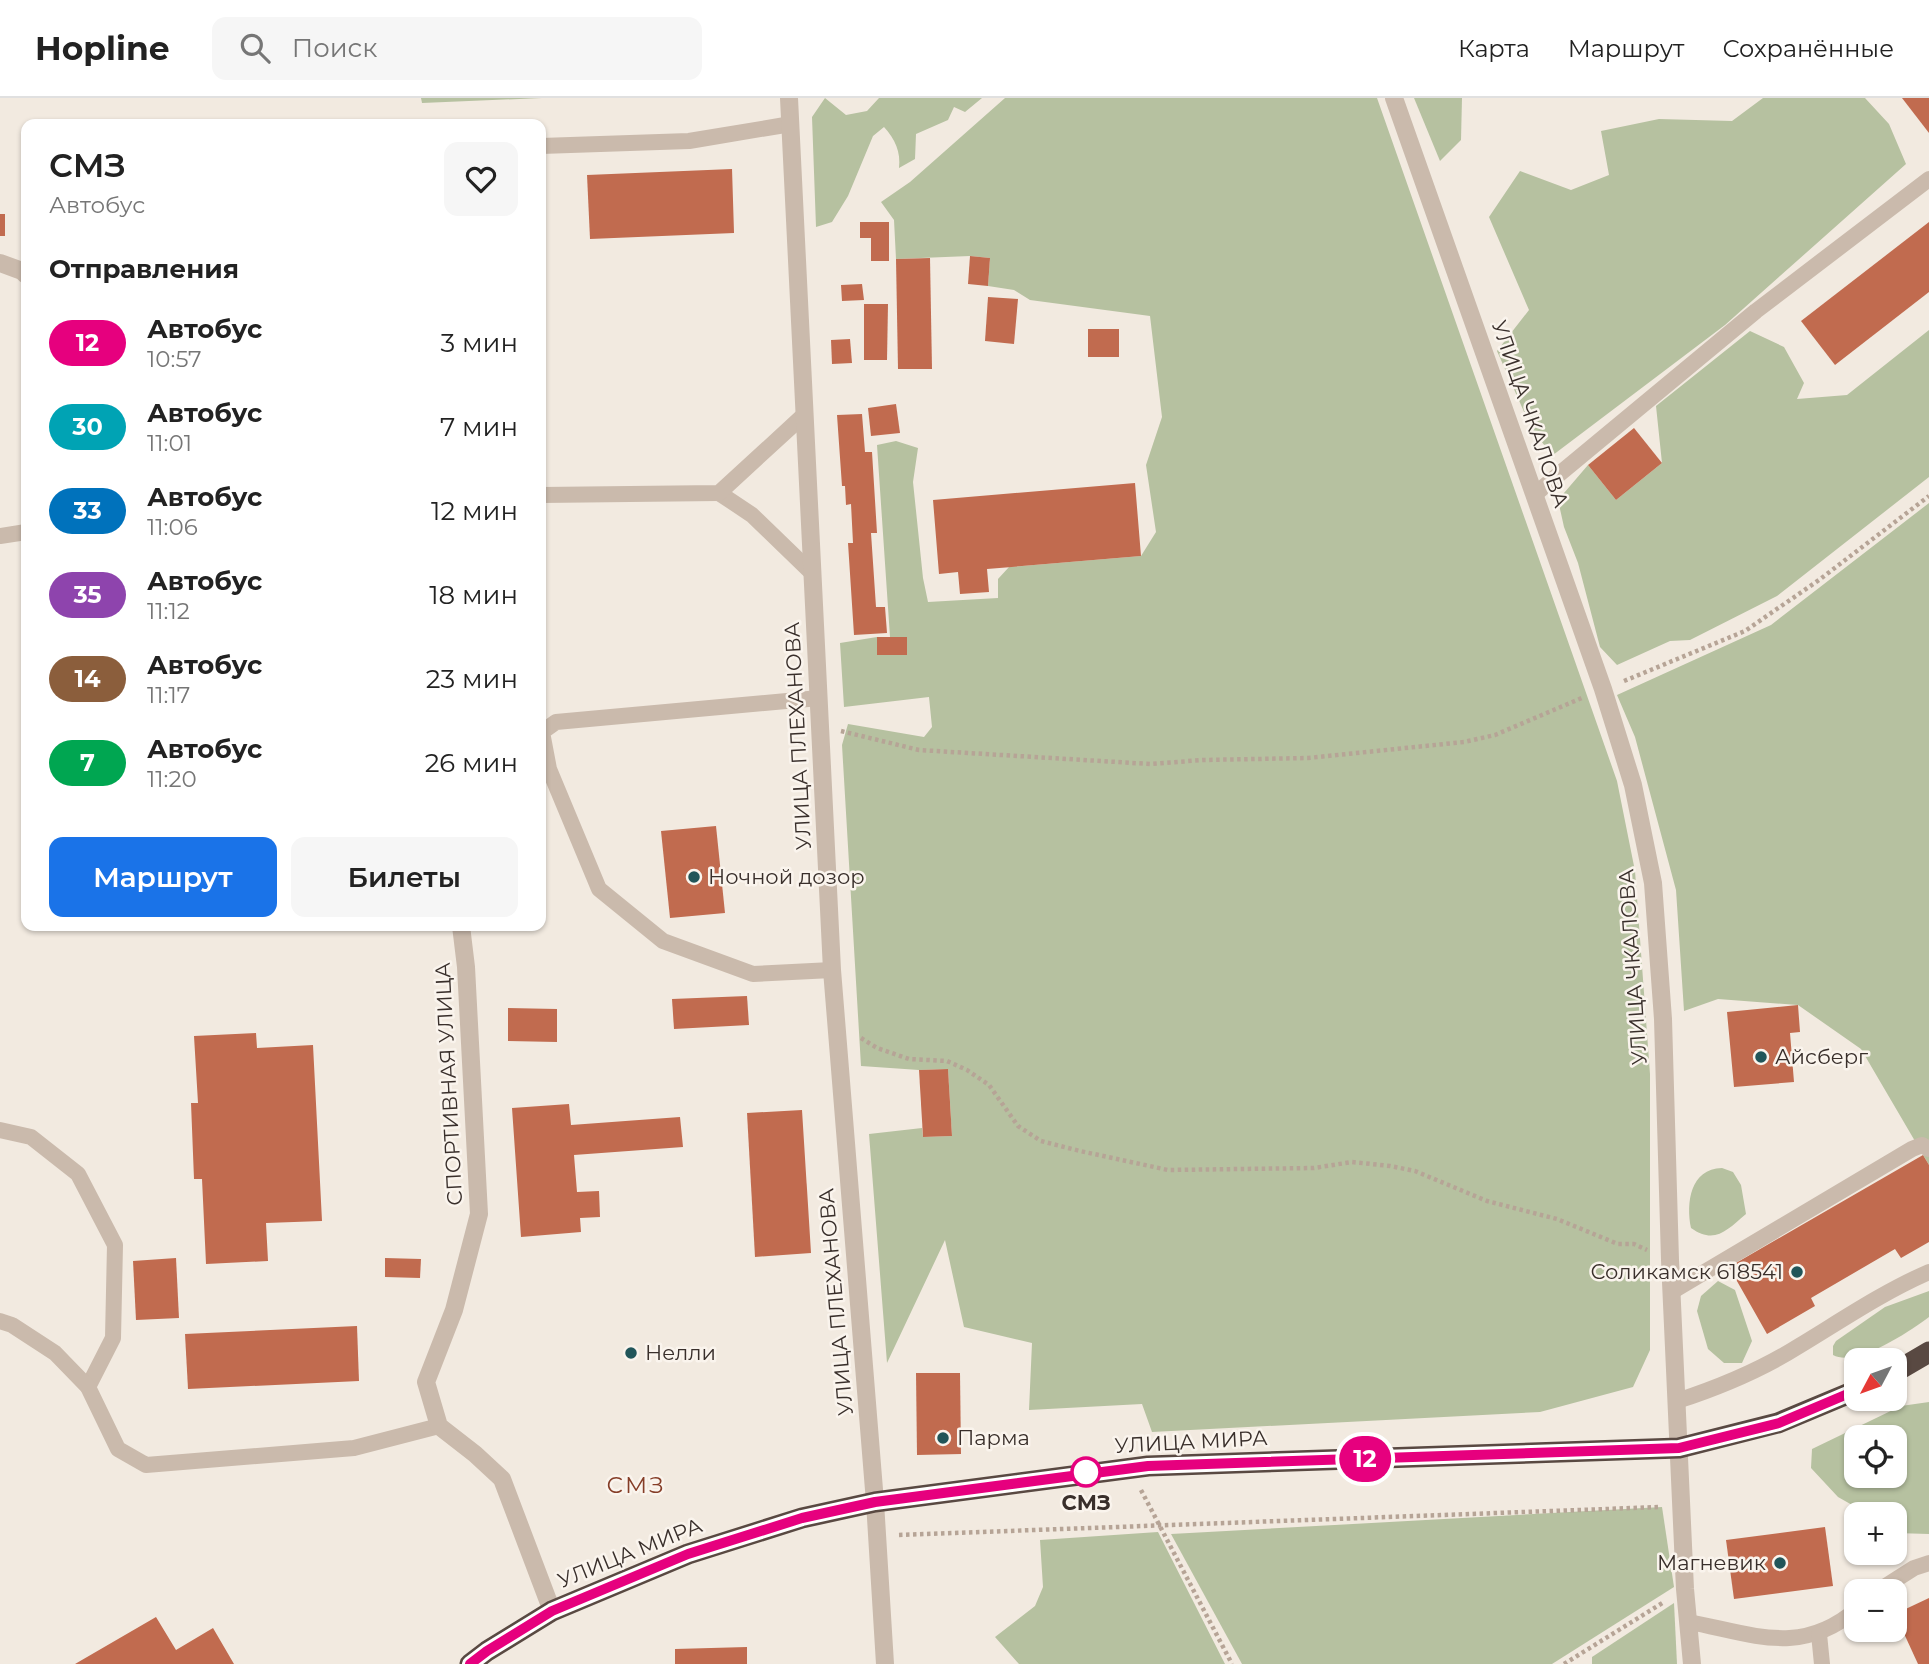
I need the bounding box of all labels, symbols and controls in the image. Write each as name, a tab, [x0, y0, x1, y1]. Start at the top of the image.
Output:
search box	[212, 17, 702, 80]
text: Hopline	[35, 28, 170, 68]
icon: search	[236, 29, 274, 67]
text: Поиск	[292, 32, 377, 64]
text: Карта	[1458, 34, 1530, 63]
text: Маршрут	[1568, 34, 1684, 63]
text: Сохранённые	[1722, 34, 1894, 63]
button: heart	[444, 142, 518, 216]
text: СМЗ	[49, 145, 126, 185]
text: Автобус	[49, 191, 145, 219]
text: Отправления	[49, 253, 239, 285]
text: Автобус	[147, 313, 262, 345]
street label: УЛИЦА ЧКАЛОВА	[1487, 317, 1574, 511]
text: 3 мин	[441, 327, 518, 359]
text: 12	[76, 328, 99, 357]
text: 10:57	[147, 345, 202, 373]
text: Автобус	[147, 397, 262, 429]
text: 7 мин	[440, 411, 518, 443]
text: 30	[72, 412, 103, 441]
text: 11:01	[147, 429, 192, 457]
text: Автобус	[147, 481, 262, 513]
text: 12 мин	[431, 495, 518, 527]
text: 33	[73, 496, 102, 525]
text: 11:06	[147, 513, 198, 541]
text: Автобус	[147, 565, 262, 597]
text: 18 мин	[429, 579, 518, 611]
text: 35	[73, 580, 102, 609]
text: 11:12	[147, 597, 190, 625]
street label: УЛИЦА ПЛЕХАНОВА	[779, 621, 816, 851]
text: Автобус	[147, 649, 262, 681]
text: 23 мин	[426, 663, 518, 695]
text: 14	[75, 664, 100, 693]
text: 11:17	[147, 681, 190, 709]
text: Автобус	[147, 733, 262, 765]
text: 26 мин	[425, 747, 518, 779]
text: 7	[80, 748, 95, 777]
text: 11:20	[147, 765, 197, 793]
button: Маршрут	[49, 837, 277, 917]
button: Билеты	[291, 837, 518, 917]
place label: Ночной дозор	[708, 864, 865, 889]
street label: УЛИЦА ЧКАЛОВА	[1613, 868, 1652, 1066]
marker: Ночной дозор	[686, 869, 702, 885]
street label: СПОРТИВНАЯ УЛИЦА	[430, 961, 467, 1206]
place label: Айсберг	[1775, 1044, 1868, 1069]
marker: Айсберг	[1753, 1049, 1769, 1065]
street label: УЛИЦА ПЛЕХАНОВА	[813, 1187, 858, 1417]
place label: Соликамск 618541	[1590, 1259, 1783, 1284]
marker: Соликамск 618541	[1789, 1264, 1805, 1280]
place label: Нелли	[645, 1340, 716, 1365]
marker: Нелли	[623, 1345, 639, 1361]
north arrow	[1844, 1348, 1908, 1410]
map controls	[1844, 1348, 1907, 1642]
place label: Парма	[957, 1425, 1030, 1450]
street label: УЛИЦА МИРА	[1114, 1425, 1268, 1458]
button: locate	[1844, 1425, 1907, 1488]
marker: Парма	[935, 1430, 951, 1446]
line badge: 12	[1334, 1436, 1396, 1482]
text: 12	[1353, 1444, 1377, 1473]
marker: СМЗ	[1071, 1457, 1101, 1487]
district label: СМЗ	[607, 1471, 665, 1499]
place label: СМЗ	[1061, 1490, 1111, 1515]
button: +	[1844, 1502, 1907, 1565]
street label: УЛИЦА МИРА	[554, 1512, 706, 1593]
place label: Магневик	[1657, 1550, 1766, 1575]
marker: Магневик	[1772, 1555, 1788, 1571]
button: −	[1844, 1579, 1907, 1642]

